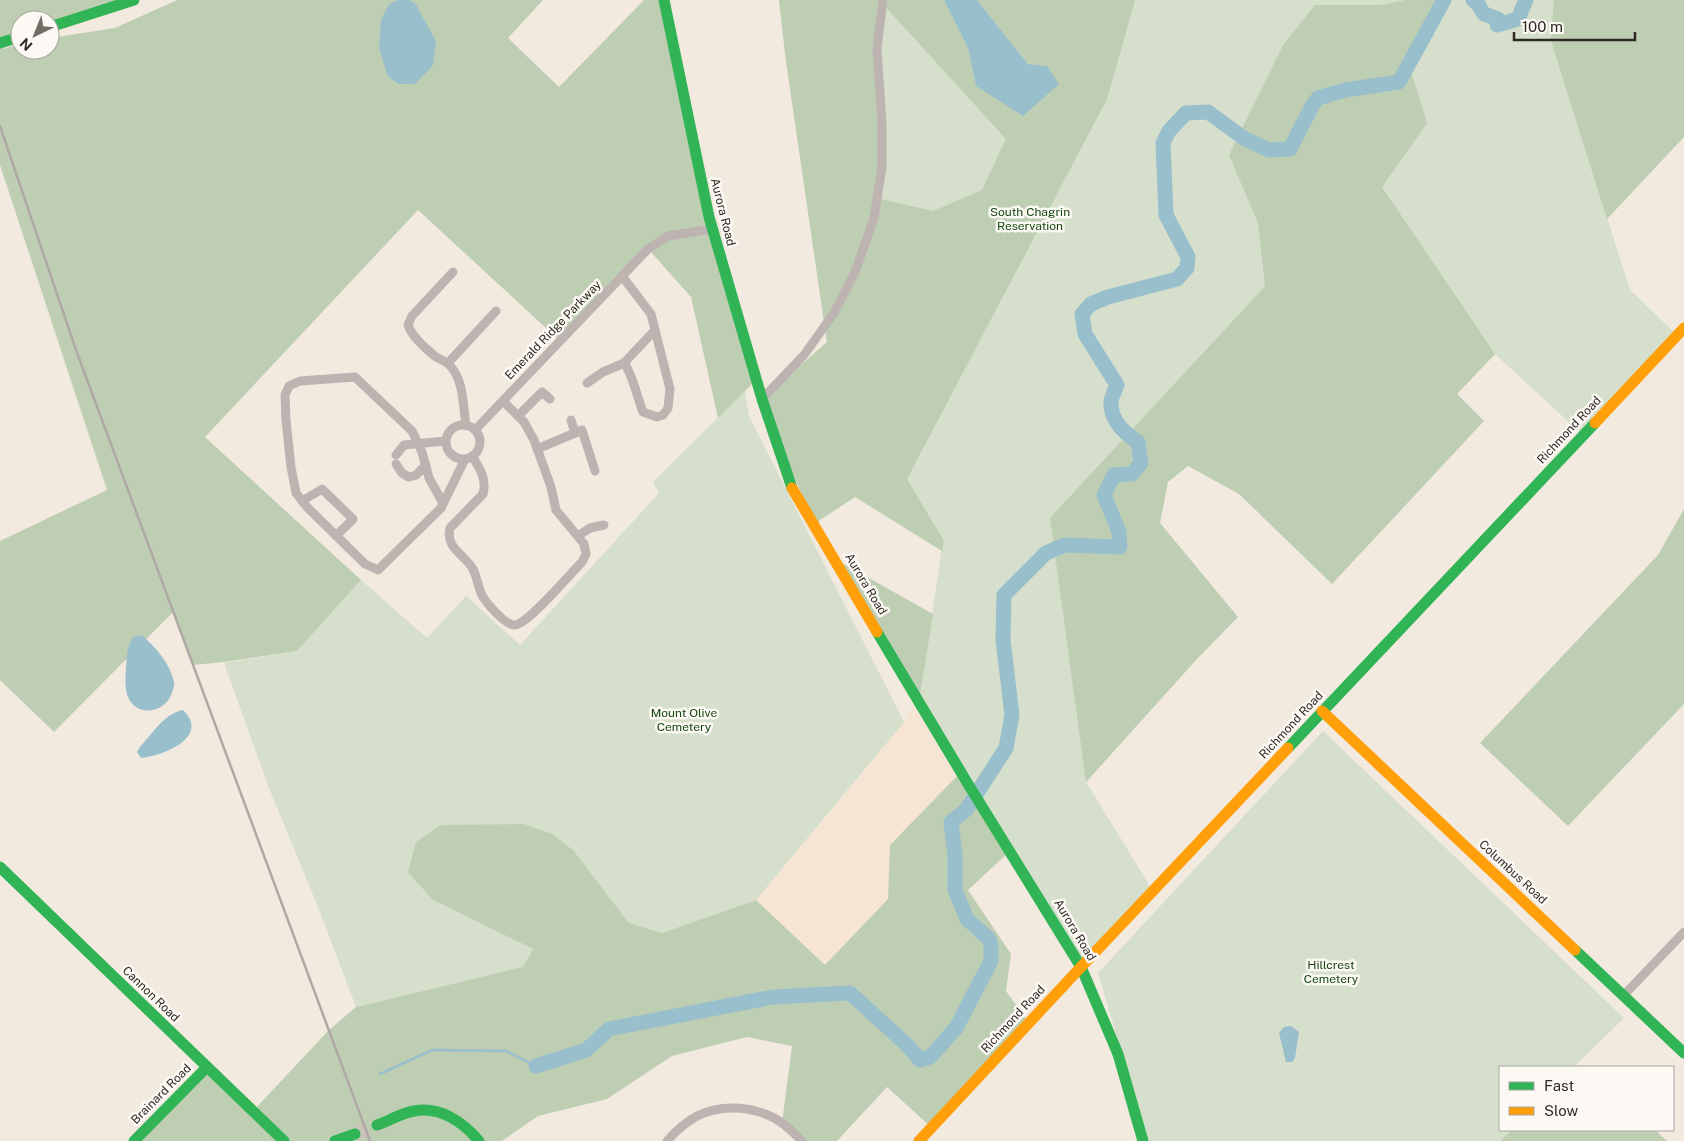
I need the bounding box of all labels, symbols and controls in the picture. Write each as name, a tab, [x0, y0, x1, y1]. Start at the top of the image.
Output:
north arrow	[10, 10, 60, 60]
scale bar	[1514, 10, 1635, 42]
text: 100 m	[1522, 18, 1563, 35]
text: N	[17, 35, 36, 54]
street label: Aurora Road	[708, 177, 738, 247]
park label: South Chagrin Reservation	[990, 205, 1070, 233]
street label: Emerald Ridge Parkway	[502, 277, 604, 382]
street label: Richmond Road	[1534, 393, 1604, 467]
street label: Aurora Road	[842, 551, 890, 617]
street label: Richmond Road	[1256, 688, 1326, 762]
park label: Mount Olive Cemetery	[651, 706, 718, 734]
street label: Columbus Road	[1476, 837, 1550, 907]
street label: Aurora Road	[1051, 897, 1099, 963]
park label: Hillcrest Cemetery	[1304, 958, 1359, 986]
street label: Cannon Road	[120, 963, 182, 1025]
street label: Richmond Road	[978, 982, 1048, 1056]
street label: Brainard Road	[128, 1061, 194, 1127]
legend	[1499, 1066, 1674, 1131]
text: Fast	[1544, 1077, 1574, 1094]
text: Slow	[1544, 1102, 1579, 1119]

